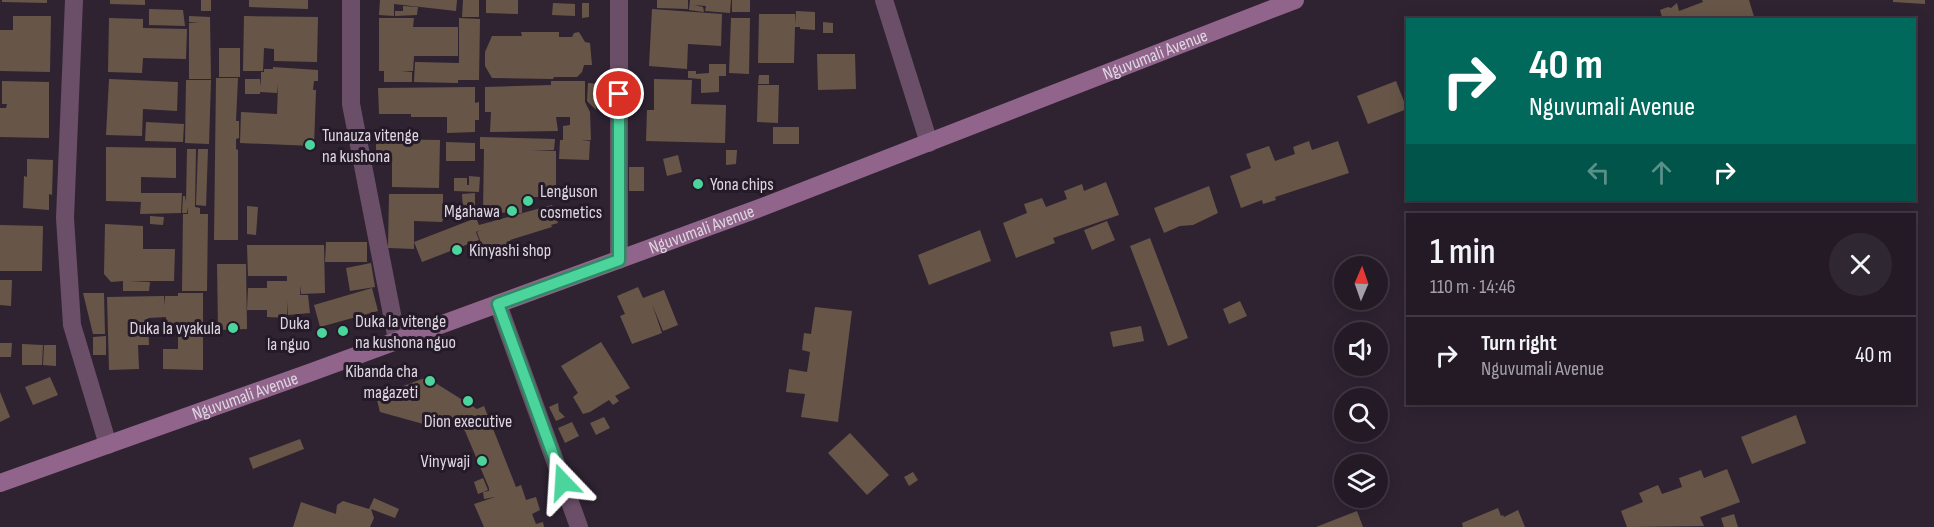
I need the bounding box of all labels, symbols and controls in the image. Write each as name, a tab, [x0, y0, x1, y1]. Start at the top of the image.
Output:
street label: Nguvumali Avenue	[1100, 25, 1211, 85]
text: 40 m	[1529, 40, 1603, 91]
icon: right	[1430, 42, 1508, 120]
pin	[593, 68, 644, 119]
icon: arrive	[602, 77, 635, 110]
text: Nguvumali Avenue	[1529, 91, 1695, 123]
place label: Tunauza vitenge na kushona	[322, 125, 419, 167]
marker: Tunauza vitenge na kushona	[303, 138, 317, 152]
icon: left	[1582, 156, 1615, 189]
icon: ahead	[1645, 156, 1678, 189]
icon: right	[1708, 156, 1741, 189]
place label: Yona chips	[710, 174, 774, 195]
marker: Yona chips	[691, 177, 705, 191]
place label: Lenguson cosmetics	[540, 181, 602, 223]
marker: Lenguson cosmetics	[521, 194, 535, 208]
place label: Mgahawa	[444, 201, 500, 222]
street label: Nguvumali Avenue	[646, 201, 757, 259]
marker: Mgahawa	[505, 204, 519, 218]
text: 1 min	[1430, 231, 1495, 274]
button: close	[1829, 233, 1892, 296]
place label: Kinyashi shop	[469, 240, 551, 261]
marker: Kinyashi shop	[450, 243, 464, 257]
north arrow	[1334, 256, 1388, 310]
map controls	[1334, 256, 1388, 508]
text: 110 m · 14:46	[1430, 275, 1516, 299]
place label: Duka la vitenge na kushona nguo	[355, 311, 456, 353]
place label: Duka la nguo	[267, 313, 310, 355]
place label: Duka la vyakula	[130, 318, 221, 339]
marker: Duka la vyakula	[226, 321, 240, 335]
button: sound	[1334, 322, 1388, 376]
marker: Duka la vitenge na kushona nguo	[336, 324, 350, 338]
marker: Duka la nguo	[315, 326, 329, 340]
text: Turn right	[1481, 330, 1557, 357]
icon: right	[1430, 339, 1463, 372]
text: 40 m	[1855, 342, 1892, 369]
text: Nguvumali Avenue	[1481, 357, 1604, 381]
place label: Kibanda cha magazeti	[345, 361, 418, 403]
street label: Nguvumali Avenue	[189, 368, 301, 425]
marker: Kibanda cha magazeti	[423, 374, 437, 388]
button: search	[1334, 388, 1388, 442]
marker: Dion executive	[461, 394, 475, 408]
place label: Dion executive	[424, 411, 512, 432]
position arrow	[531, 450, 595, 514]
place label: Vinywaji	[421, 451, 470, 472]
marker: Vinywaji	[475, 454, 489, 468]
button: layers	[1334, 454, 1388, 508]

